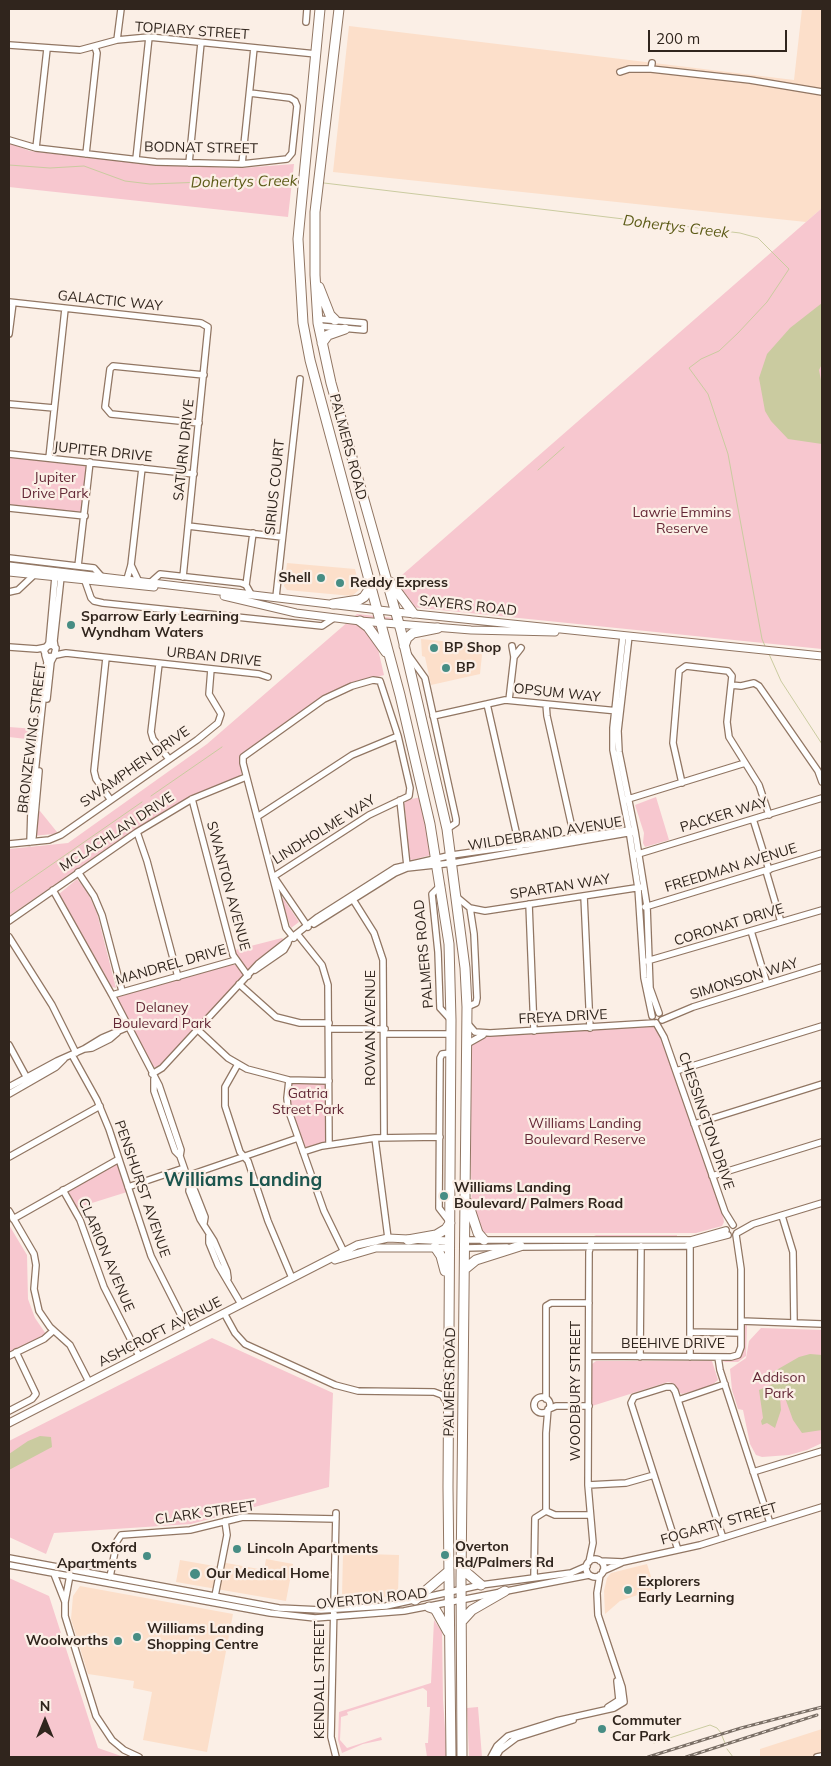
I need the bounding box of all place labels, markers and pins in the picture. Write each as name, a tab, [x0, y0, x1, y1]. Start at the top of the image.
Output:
place label: Shell	[279, 570, 311, 586]
marker: Shell	[315, 572, 327, 584]
place label: Reddy Express	[350, 575, 448, 591]
marker: Reddy Express	[334, 577, 346, 589]
place label: Sparrow Early Learning Wyndham Waters	[81, 609, 239, 642]
marker: Sparrow Early Learning Wyndham Waters	[65, 619, 77, 631]
place label: BP Shop	[444, 640, 501, 656]
marker: BP Shop	[428, 642, 440, 654]
place label: BP	[456, 660, 475, 676]
marker: BP	[440, 662, 452, 674]
place label: Williams Landing Boulevard/ Palmers Road	[454, 1180, 623, 1212]
marker: Williams Landing Boulevard/ Palmers Road	[438, 1190, 450, 1202]
place label: Overton Rd/Palmers Rd	[455, 1539, 554, 1571]
place label: Oxford Apartments	[57, 1540, 137, 1572]
place label: Lincoln Apartments	[247, 1541, 378, 1557]
marker: Lincoln Apartments	[231, 1543, 243, 1555]
marker: Overton Rd/Palmers Rd	[439, 1549, 451, 1561]
marker: Oxford Apartments	[141, 1550, 153, 1562]
place label: Our Medical Home	[206, 1566, 329, 1582]
marker: Our Medical Home	[188, 1567, 202, 1581]
place label: Explorers Early Learning	[638, 1574, 734, 1606]
marker: Explorers Early Learning	[622, 1584, 634, 1596]
place label: Williams Landing Shopping Centre	[147, 1621, 264, 1654]
marker: Williams Landing Shopping Centre	[131, 1631, 143, 1643]
place label: Woolworths	[26, 1633, 108, 1649]
marker: Woolworths	[112, 1635, 124, 1647]
place label: Commuter Car Park	[612, 1713, 681, 1745]
marker: Commuter Car Park	[596, 1723, 608, 1735]

